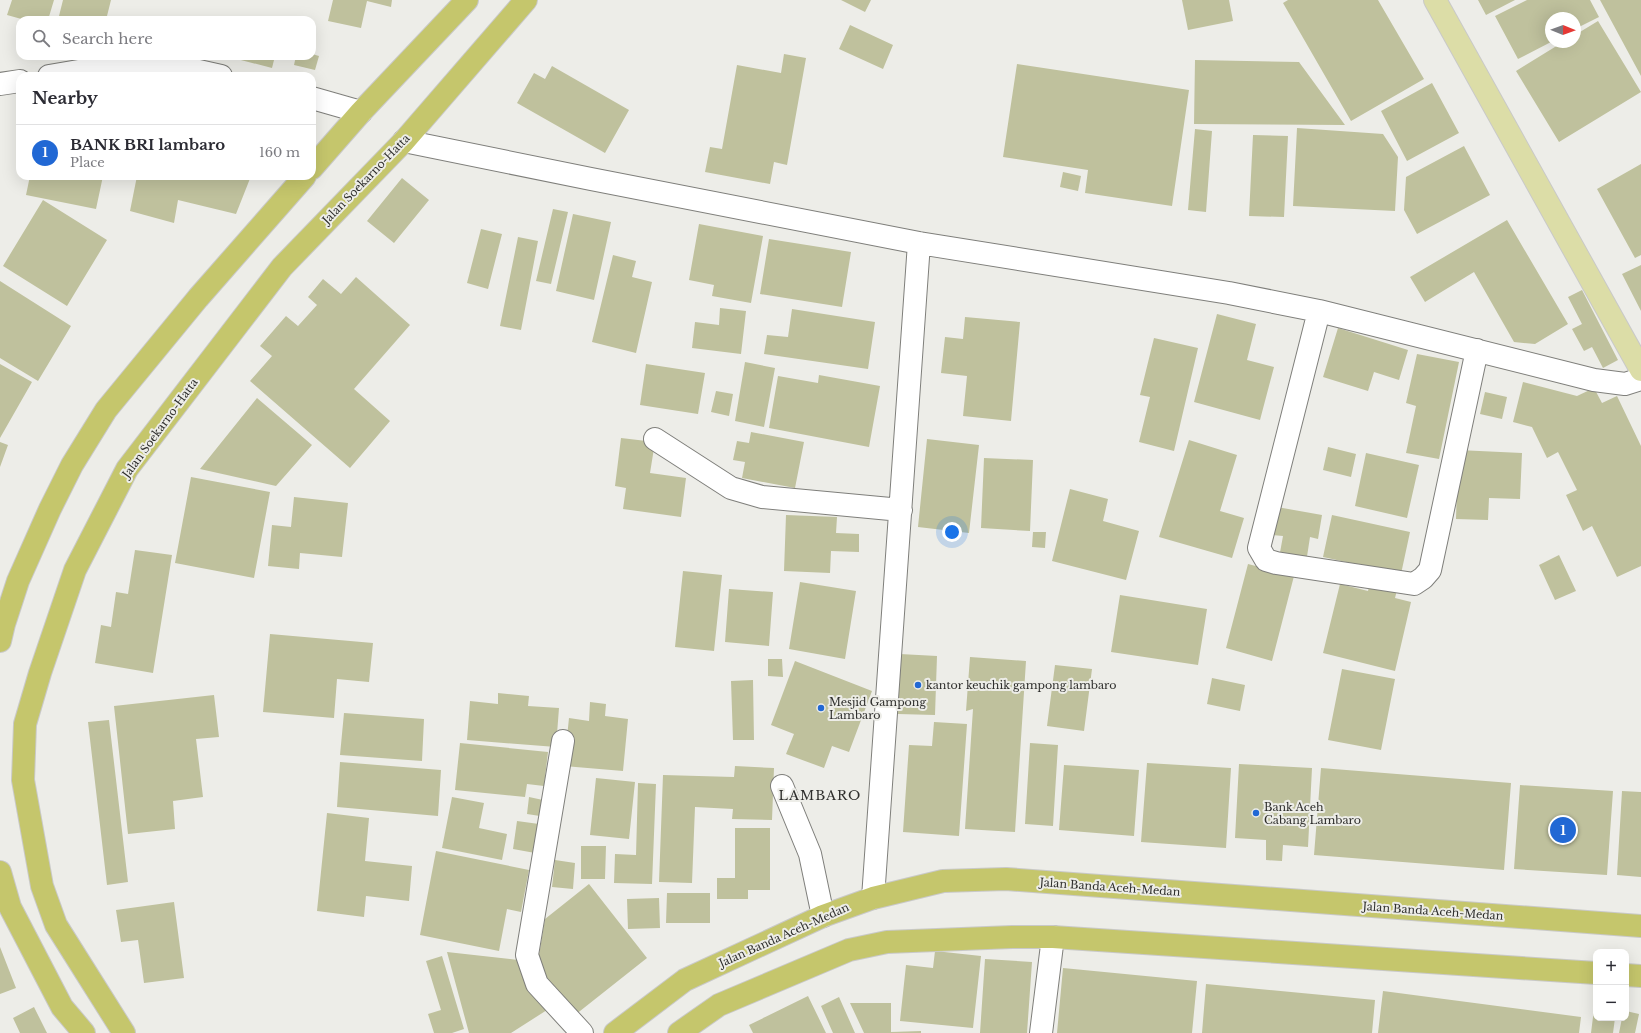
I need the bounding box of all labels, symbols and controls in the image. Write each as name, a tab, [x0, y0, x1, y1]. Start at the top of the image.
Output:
north arrow	[1545, 12, 1581, 48]
search box	[16, 16, 316, 60]
icon: search	[30, 27, 52, 49]
text: Search here	[62, 29, 153, 48]
text: Nearby	[32, 88, 98, 109]
street label: Jalan Soekarno-Hatta	[318, 130, 413, 228]
text: BANK BRI lambaro	[70, 135, 225, 154]
text: 1	[42, 144, 48, 161]
text: 160 m	[259, 144, 300, 161]
text: Place	[70, 154, 105, 171]
street label: Jalan Soekarno-Hatta	[118, 375, 201, 482]
your location	[942, 522, 962, 542]
place label: kantor keuchik gampong lambaro	[926, 678, 1116, 692]
marker: kantor keuchik gampong lambaro	[913, 680, 923, 690]
place label: Mesjid Gampong Lambaro	[829, 695, 926, 722]
marker: Mesjid Gampong Lambaro	[816, 703, 826, 713]
district label: LAMBARO	[779, 787, 861, 804]
place label: Bank Aceh Cabang Lambaro	[1264, 800, 1361, 827]
marker: Bank Aceh Cabang Lambaro	[1251, 808, 1261, 818]
pin: 1	[1550, 815, 1576, 845]
street label: Jalan Banda Aceh-Medan	[1037, 875, 1181, 899]
street label: Jalan Banda Aceh-Medan	[1360, 899, 1504, 923]
street label: Jalan Banda Aceh-Medan	[715, 900, 852, 971]
map controls	[1593, 949, 1629, 1021]
button: +	[1593, 949, 1629, 985]
button: −	[1593, 985, 1629, 1021]

